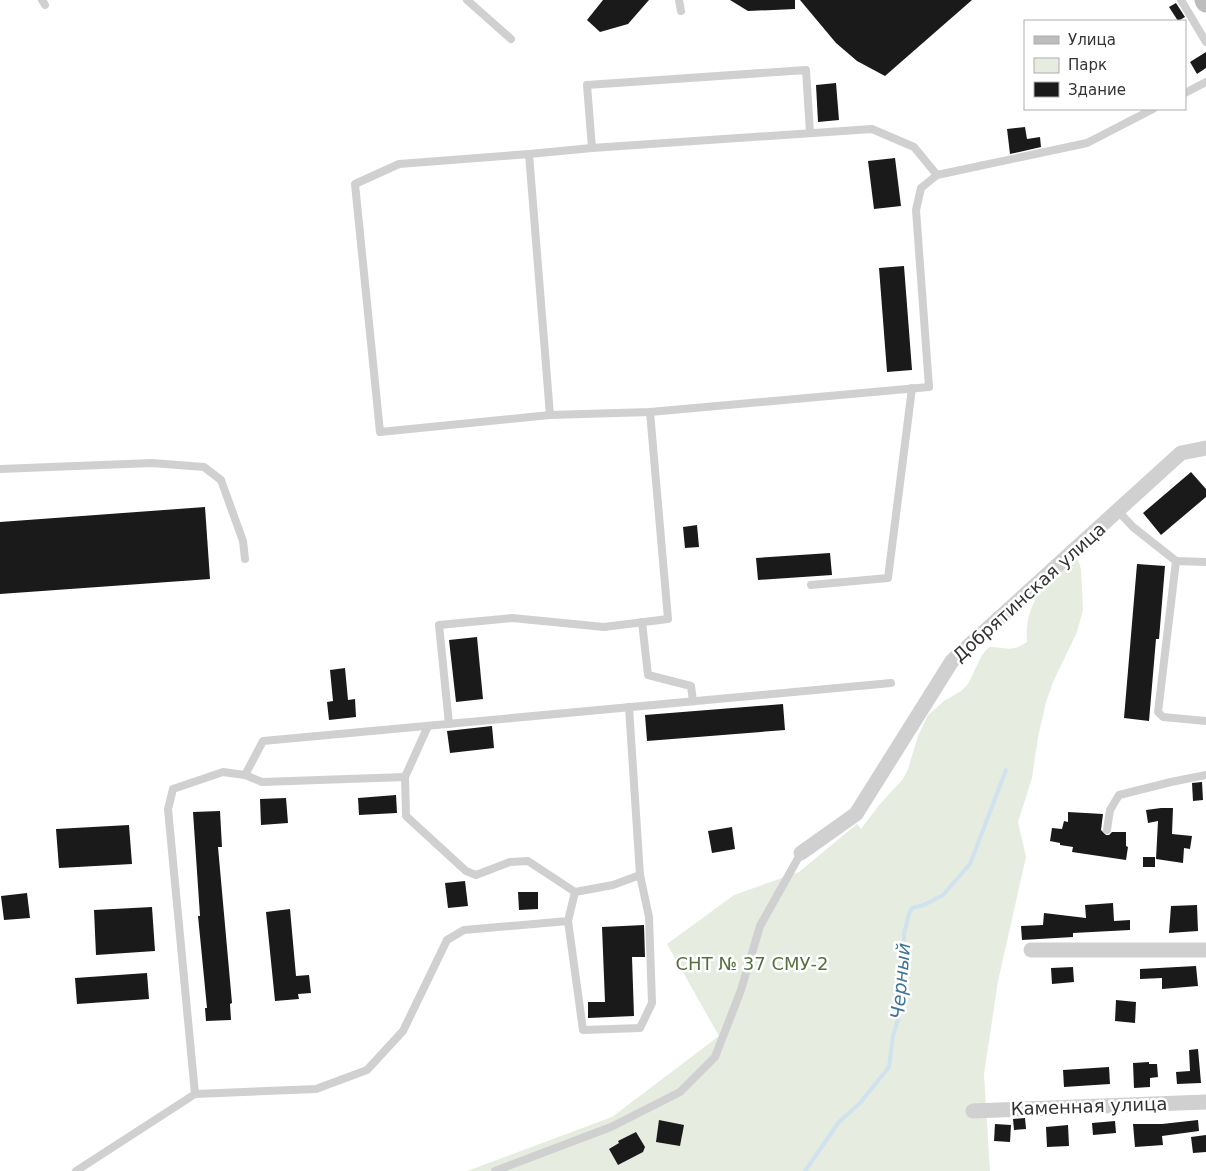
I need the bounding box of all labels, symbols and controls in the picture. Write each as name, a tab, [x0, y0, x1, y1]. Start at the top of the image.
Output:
legend	[1024, 20, 1186, 110]
text: Улица	[1068, 31, 1116, 49]
text: Парк	[1068, 56, 1107, 74]
text: Здание	[1068, 81, 1126, 99]
street label: Добрятинская улица	[948, 518, 1110, 666]
water label: Черный	[886, 942, 914, 1020]
park label: СНТ № 37 СМУ-2	[676, 953, 828, 974]
street label: Каменная улица	[1010, 1093, 1168, 1119]

